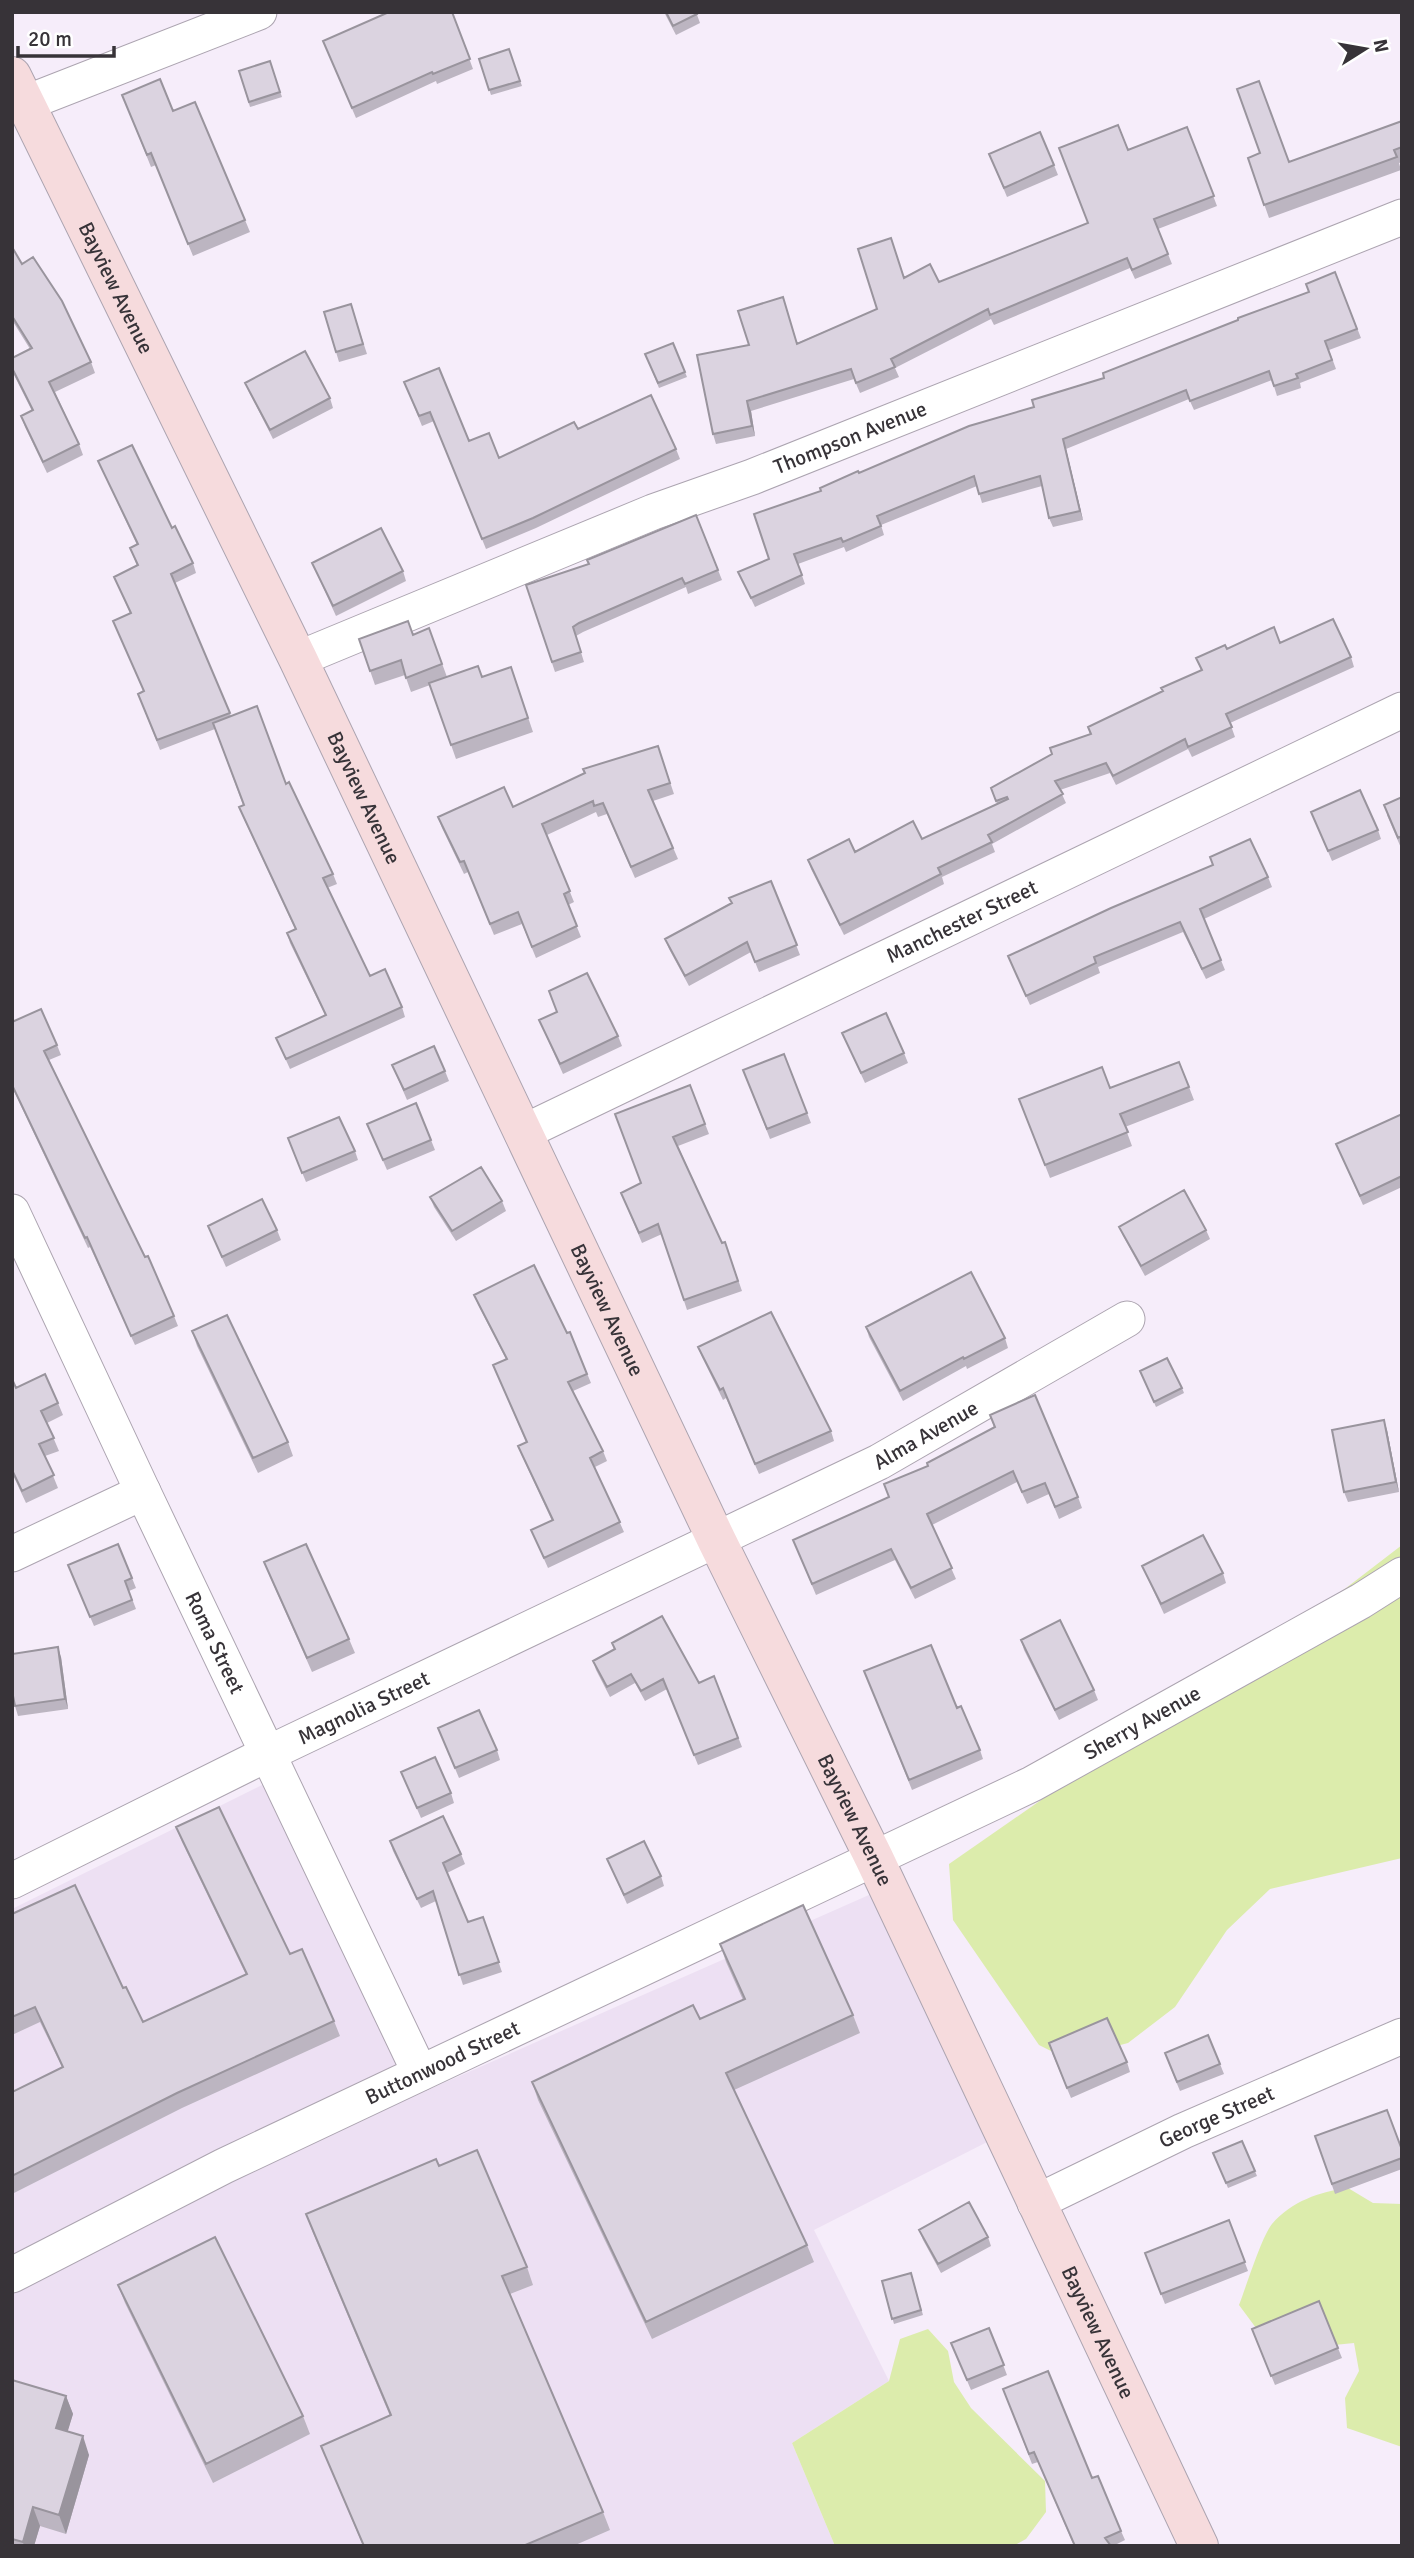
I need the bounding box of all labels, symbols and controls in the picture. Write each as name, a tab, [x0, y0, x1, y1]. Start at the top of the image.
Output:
scale bar	[18, 14, 114, 58]
north arrow	[1330, 14, 1400, 84]
text: 20 m	[28, 26, 72, 52]
text: N	[1368, 37, 1394, 55]
street label: Bayview Avenue	[73, 218, 159, 358]
street label: Thompson Avenue	[770, 395, 930, 480]
street label: Bayview Avenue	[321, 727, 407, 868]
street label: Manchester Street	[882, 874, 1042, 969]
street label: Bayview Avenue	[565, 1239, 650, 1380]
street label: Alma Avenue	[869, 1395, 983, 1475]
street label: Roma Street	[179, 1587, 250, 1698]
street label: Magnolia Street	[294, 1665, 434, 1750]
street label: Sherry Avenue	[1079, 1680, 1205, 1766]
street label: Bayview Avenue	[812, 1750, 898, 1890]
street label: Buttonwood Street	[361, 2015, 524, 2110]
street label: George Street	[1155, 2080, 1278, 2154]
street label: Bayview Avenue	[1056, 2262, 1140, 2403]

